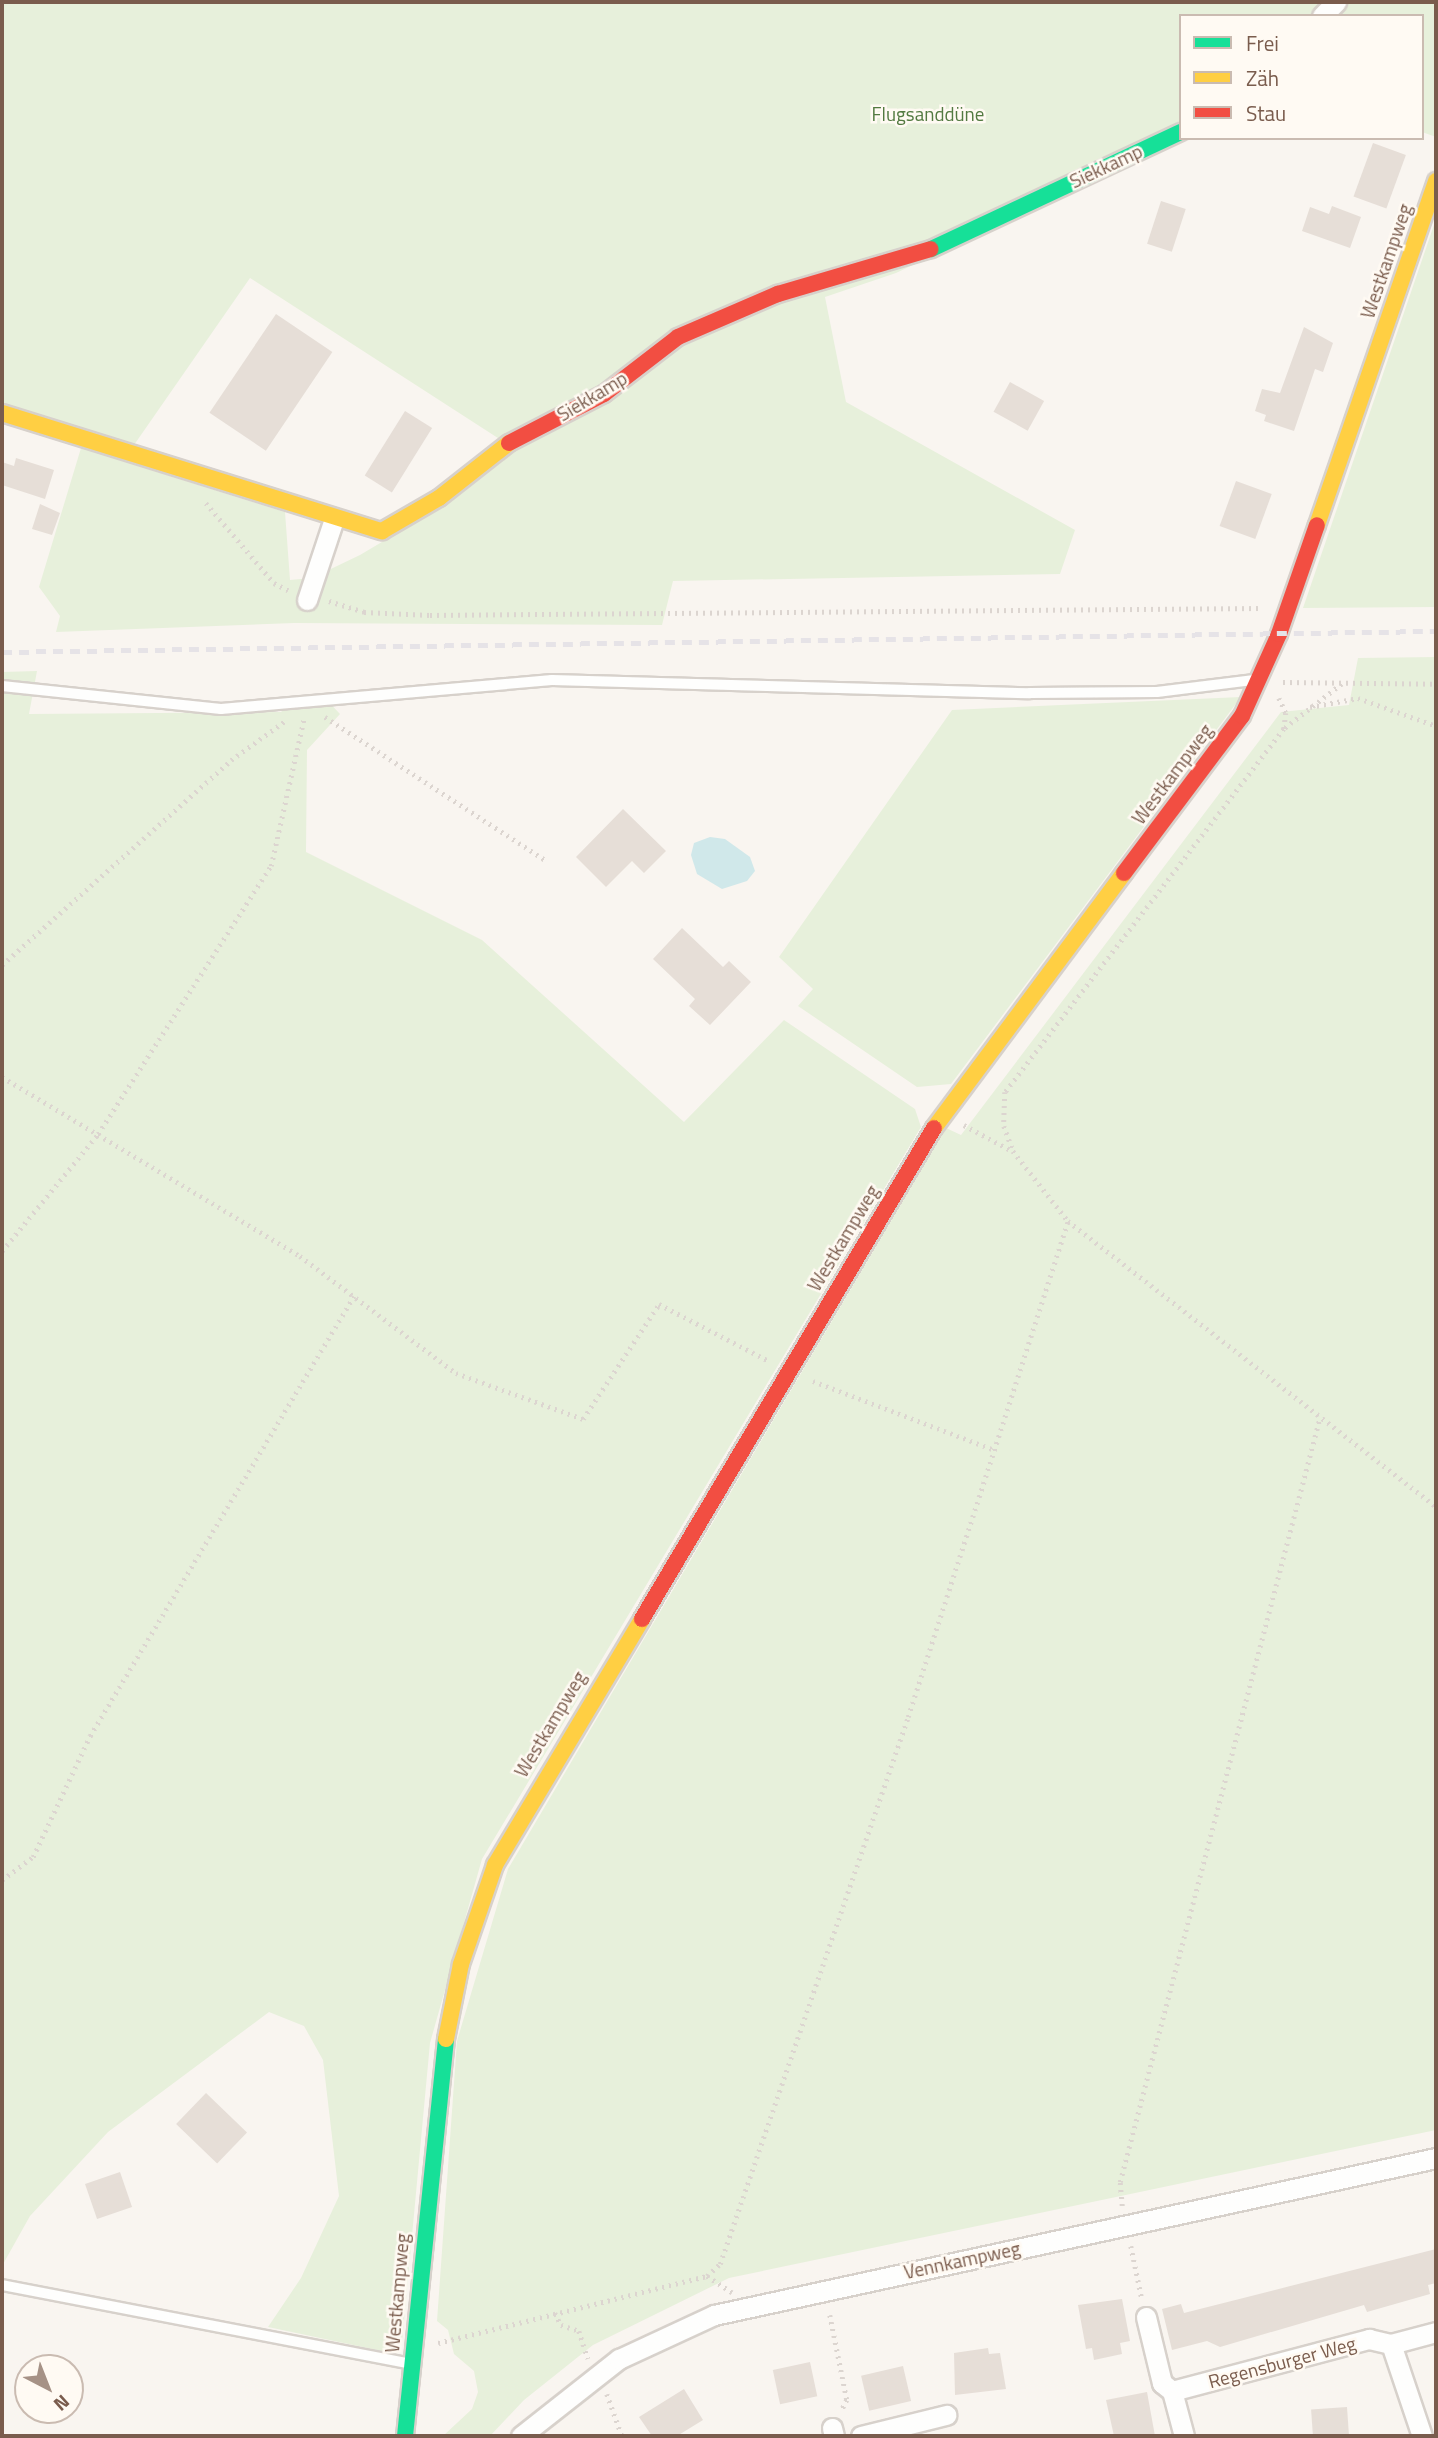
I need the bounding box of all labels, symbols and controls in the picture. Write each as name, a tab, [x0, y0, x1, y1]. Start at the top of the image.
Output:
legend	[1179, 14, 1424, 140]
text: Frei	[1246, 27, 1279, 59]
text: Zäh	[1246, 62, 1279, 94]
text: Stau	[1246, 97, 1286, 129]
park label: Flugsanddüne	[872, 103, 984, 125]
street label: Siekkamp	[1066, 139, 1146, 193]
street label: Westkampweg	[1356, 201, 1416, 321]
street label: Siekkamp	[553, 366, 631, 426]
street label: Westkampweg	[1127, 719, 1217, 829]
street label: Westkampweg	[802, 1181, 884, 1295]
street label: Westkampweg	[509, 1667, 591, 1781]
street label: Westkampweg	[380, 2232, 414, 2354]
street label: Vennkampweg	[902, 2237, 1022, 2283]
street label: Regensburger Weg	[1206, 2331, 1358, 2393]
north arrow	[14, 2354, 84, 2424]
text: N	[47, 2388, 77, 2419]

